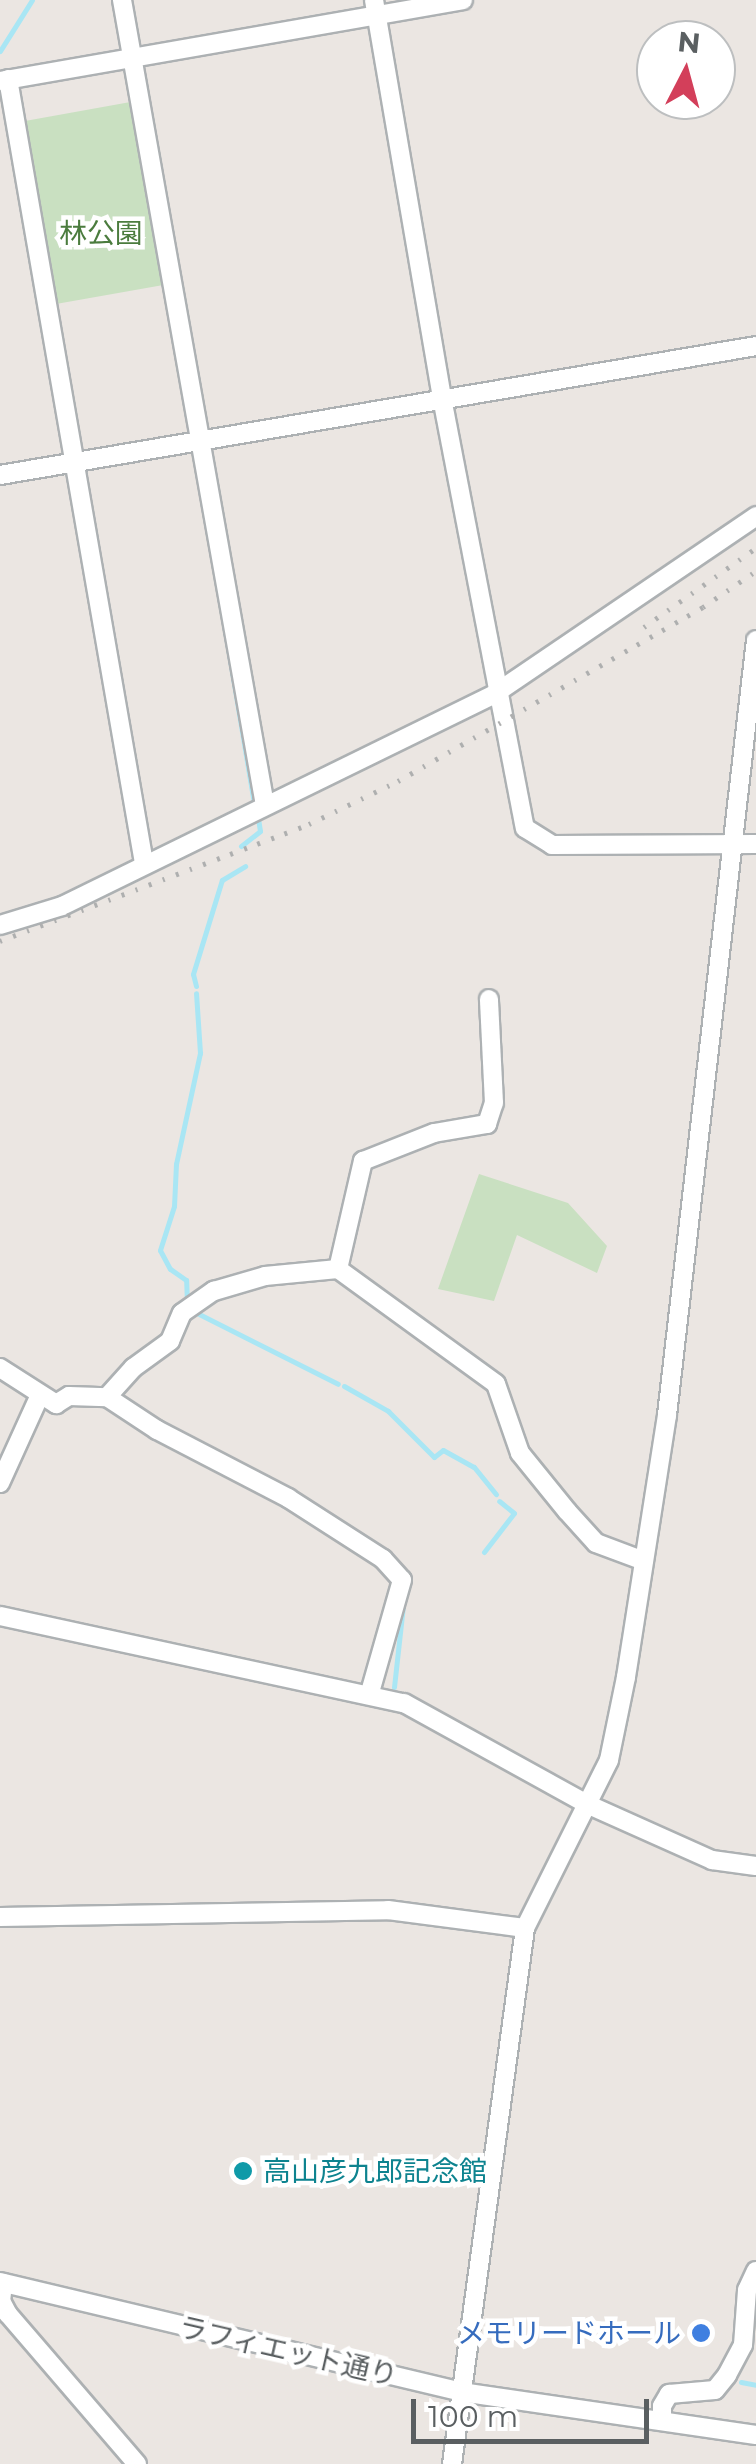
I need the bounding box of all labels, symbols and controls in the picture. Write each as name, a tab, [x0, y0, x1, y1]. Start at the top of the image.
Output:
north arrow	[636, 20, 736, 120]
text: N	[676, 24, 702, 60]
park label: 林公園	[59, 216, 143, 250]
place label: 高山彦九郎記念館	[263, 2154, 487, 2188]
marker: 高山彦九郎記念館	[232, 2160, 254, 2182]
street label: ラフィエット通り	[175, 2309, 401, 2393]
place label: メモリードホール	[457, 2316, 681, 2350]
marker: メモリードホール	[690, 2322, 712, 2344]
scale bar	[416, 2379, 654, 2441]
text: 100 m	[428, 2398, 518, 2435]

